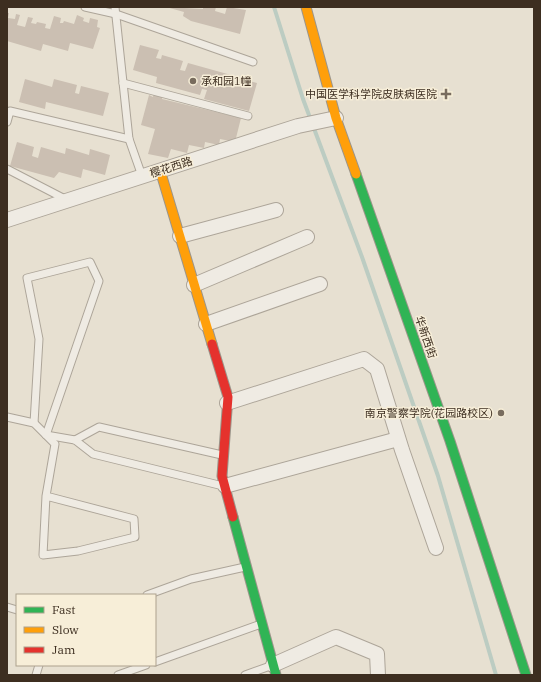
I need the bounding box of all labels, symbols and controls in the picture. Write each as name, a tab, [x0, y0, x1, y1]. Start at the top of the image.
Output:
place label: 承和园1幢	[201, 74, 252, 88]
marker: 承和园1幢	[188, 76, 198, 86]
place label: 中国医学科学院皮肤病医院	[305, 87, 437, 101]
marker: 中国医学科学院皮肤病医院	[440, 88, 452, 100]
street label: 樱花西路	[148, 154, 194, 180]
street label: 华新西街	[412, 314, 440, 360]
place label: 南京警察学院(花园路校区)	[365, 406, 493, 420]
marker: 南京警察学院(花园路校区)	[496, 408, 506, 418]
legend	[16, 594, 156, 666]
text: Fast	[52, 602, 76, 617]
text: Slow	[52, 622, 79, 637]
text: Jam	[52, 642, 76, 657]

